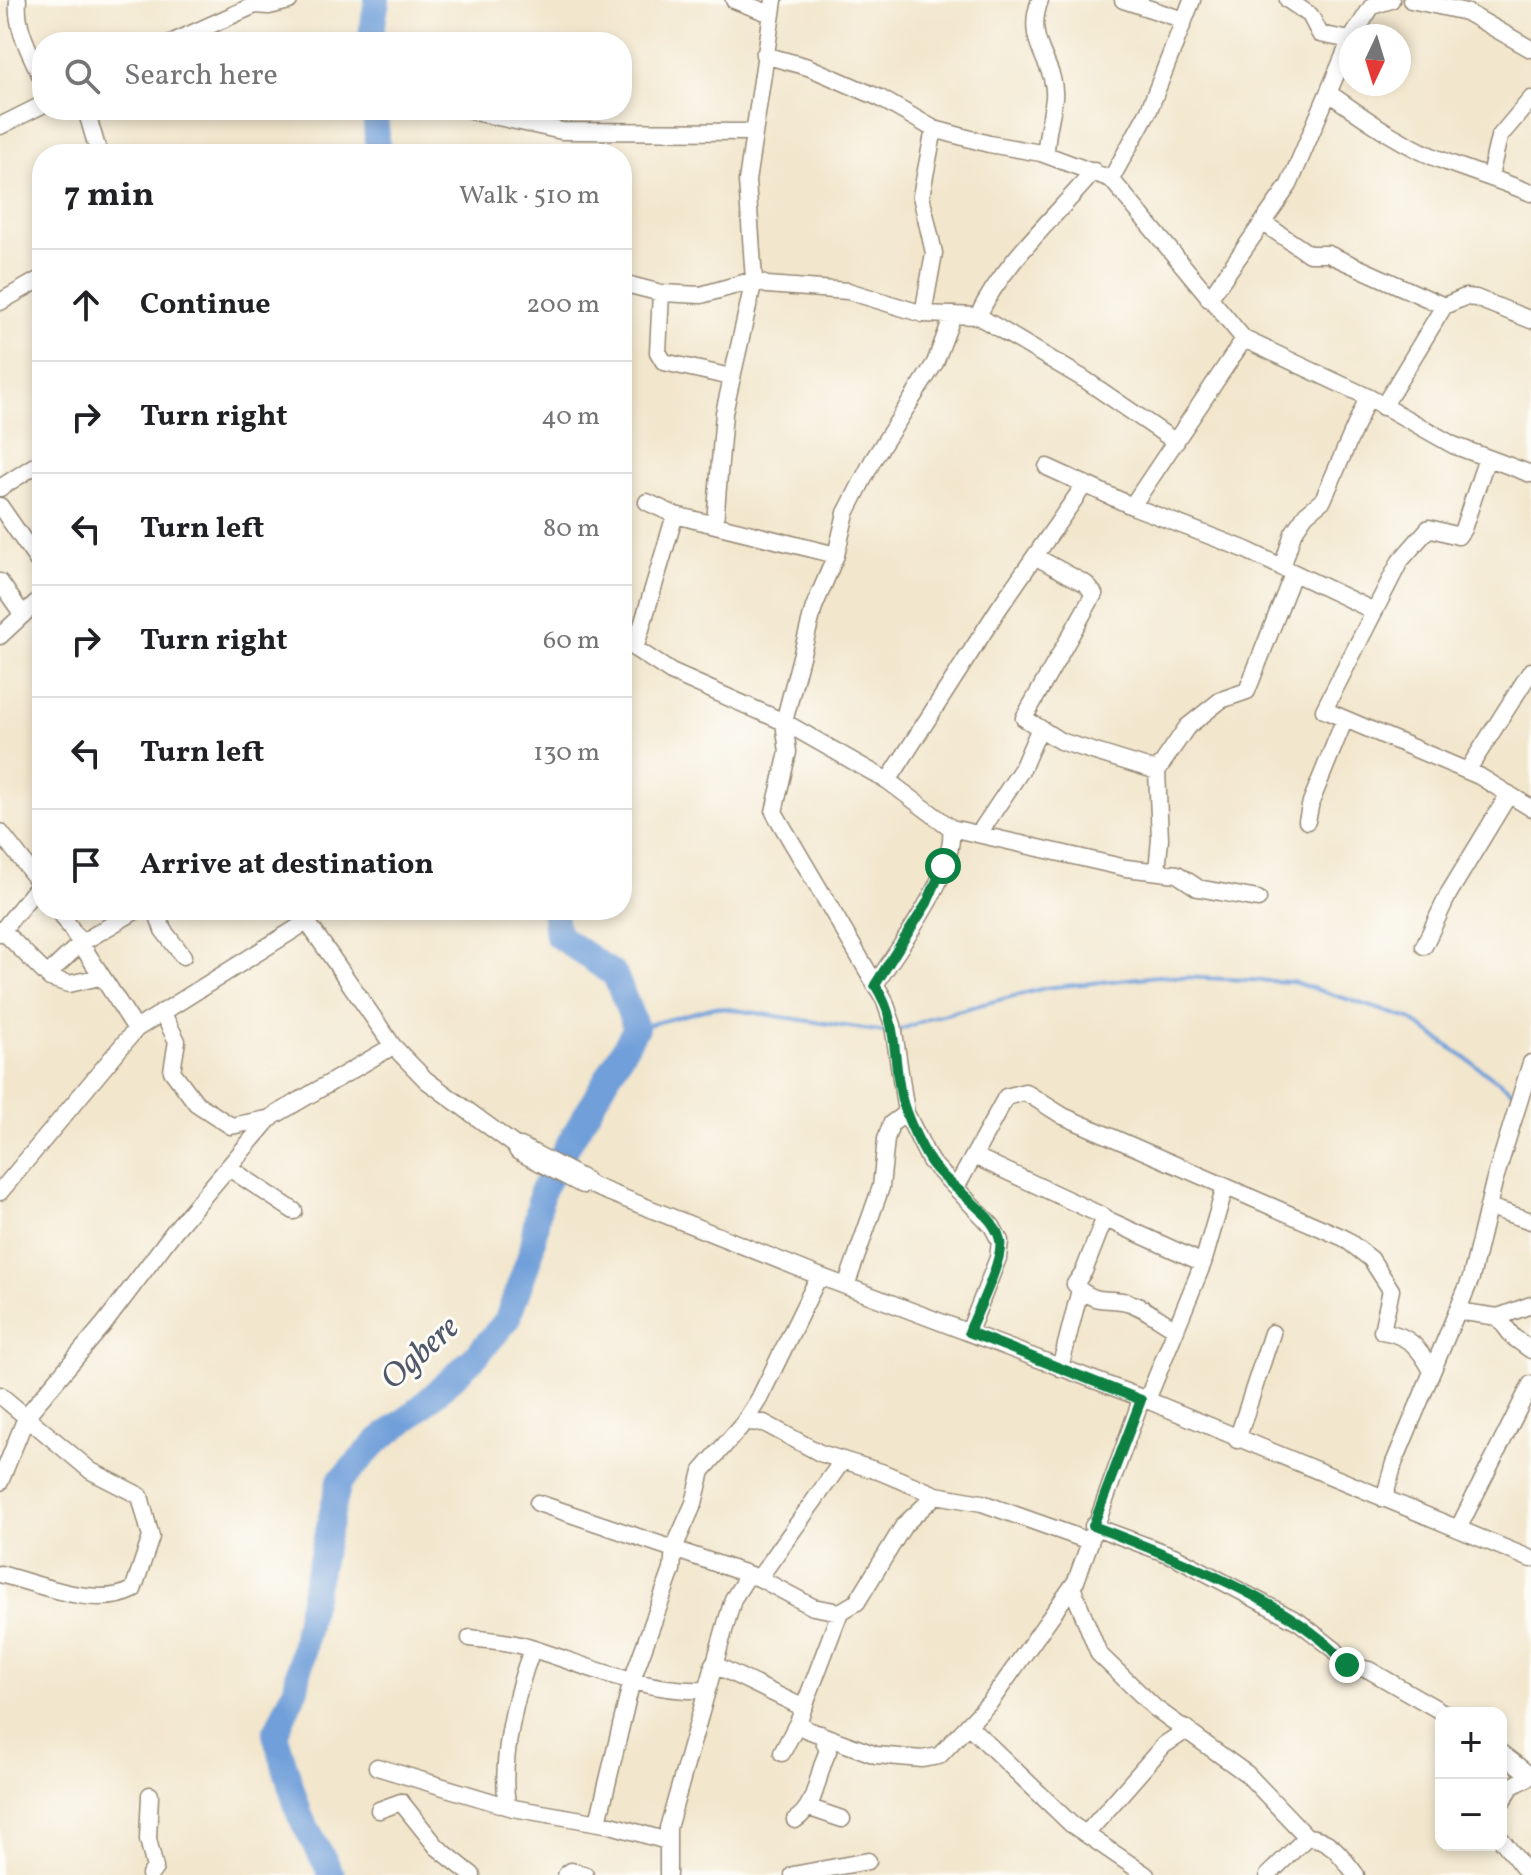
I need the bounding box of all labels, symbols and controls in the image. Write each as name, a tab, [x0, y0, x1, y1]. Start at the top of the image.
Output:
north arrow	[1339, 24, 1411, 96]
search box	[32, 32, 632, 120]
icon: search	[60, 54, 104, 98]
text: Search here	[124, 55, 278, 97]
text: 7 min	[64, 173, 154, 220]
text: Walk · 510 m	[459, 178, 600, 214]
icon: ahead	[64, 283, 108, 327]
text: Continue	[140, 284, 271, 326]
text: 200 m	[526, 287, 600, 323]
icon: right	[64, 395, 108, 439]
text: Turn right	[140, 396, 288, 438]
text: 40 m	[541, 399, 600, 435]
icon: left	[64, 507, 108, 551]
text: Turn left	[140, 508, 264, 550]
text: 80 m	[543, 511, 600, 547]
icon: right	[64, 619, 108, 663]
text: Turn right	[140, 620, 288, 662]
text: 60 m	[543, 623, 600, 659]
icon: left	[64, 731, 108, 775]
text: Turn left	[140, 732, 264, 774]
text: 130 m	[533, 735, 600, 771]
icon: arrive	[64, 843, 108, 887]
text: Arrive at destination	[140, 844, 434, 886]
route start	[925, 848, 961, 884]
water label: Ogbere	[371, 1305, 471, 1402]
route end	[1329, 1647, 1365, 1683]
map controls	[1435, 1707, 1507, 1851]
button: +	[1435, 1707, 1507, 1779]
button: −	[1435, 1779, 1507, 1851]

